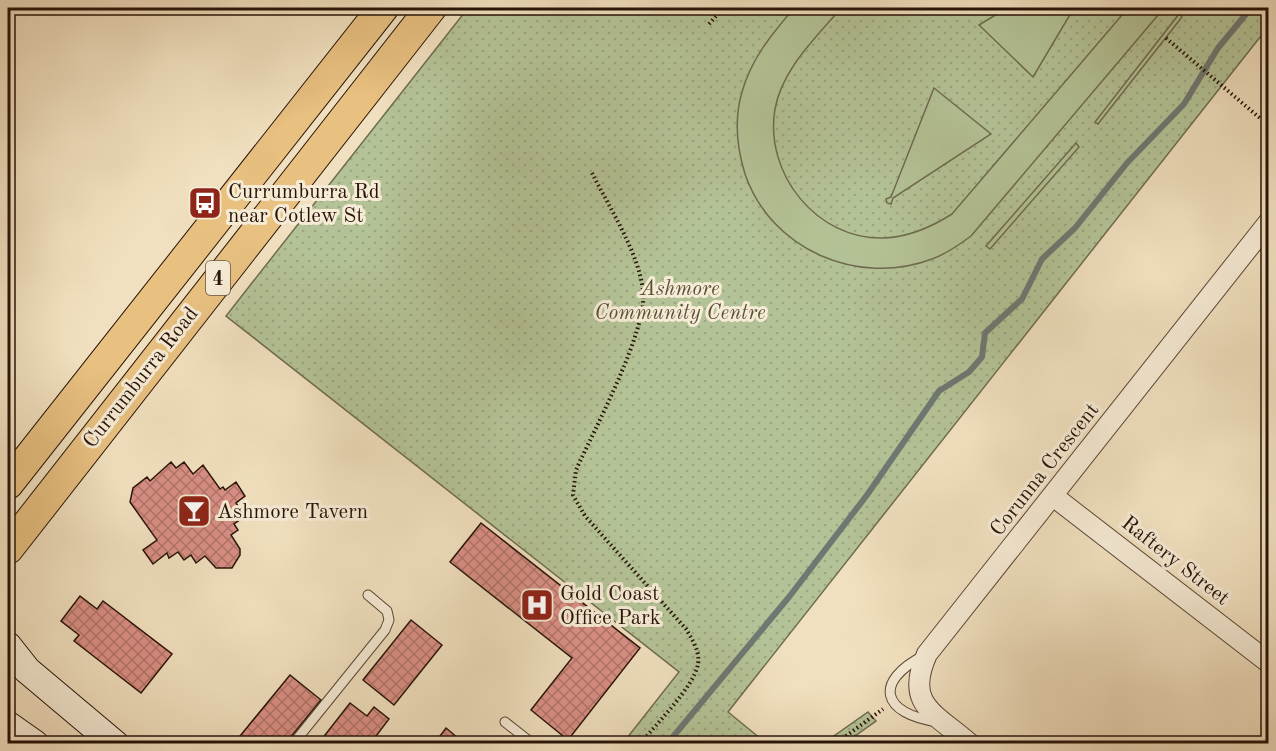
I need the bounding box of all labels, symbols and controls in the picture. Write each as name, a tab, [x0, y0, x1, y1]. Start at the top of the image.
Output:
place label: Currumburra Rd near Cotlew St	[228, 182, 380, 227]
bus stop icon: Currumburra Rd near Cotlew St	[187, 185, 223, 221]
road number: 4	[206, 261, 230, 295]
park label: Ashmore Community Centre	[594, 279, 766, 324]
street label: Currumburra Road	[80, 303, 203, 452]
street label: Corunna Crescent	[987, 400, 1103, 540]
bar icon: Ashmore Tavern	[176, 493, 212, 529]
place label: Ashmore Tavern	[217, 502, 368, 523]
street label: Raftery Street	[1117, 513, 1233, 610]
place label: Gold Coast Office Park	[560, 584, 661, 629]
hospital icon: Gold Coast Office Park	[519, 587, 555, 623]

